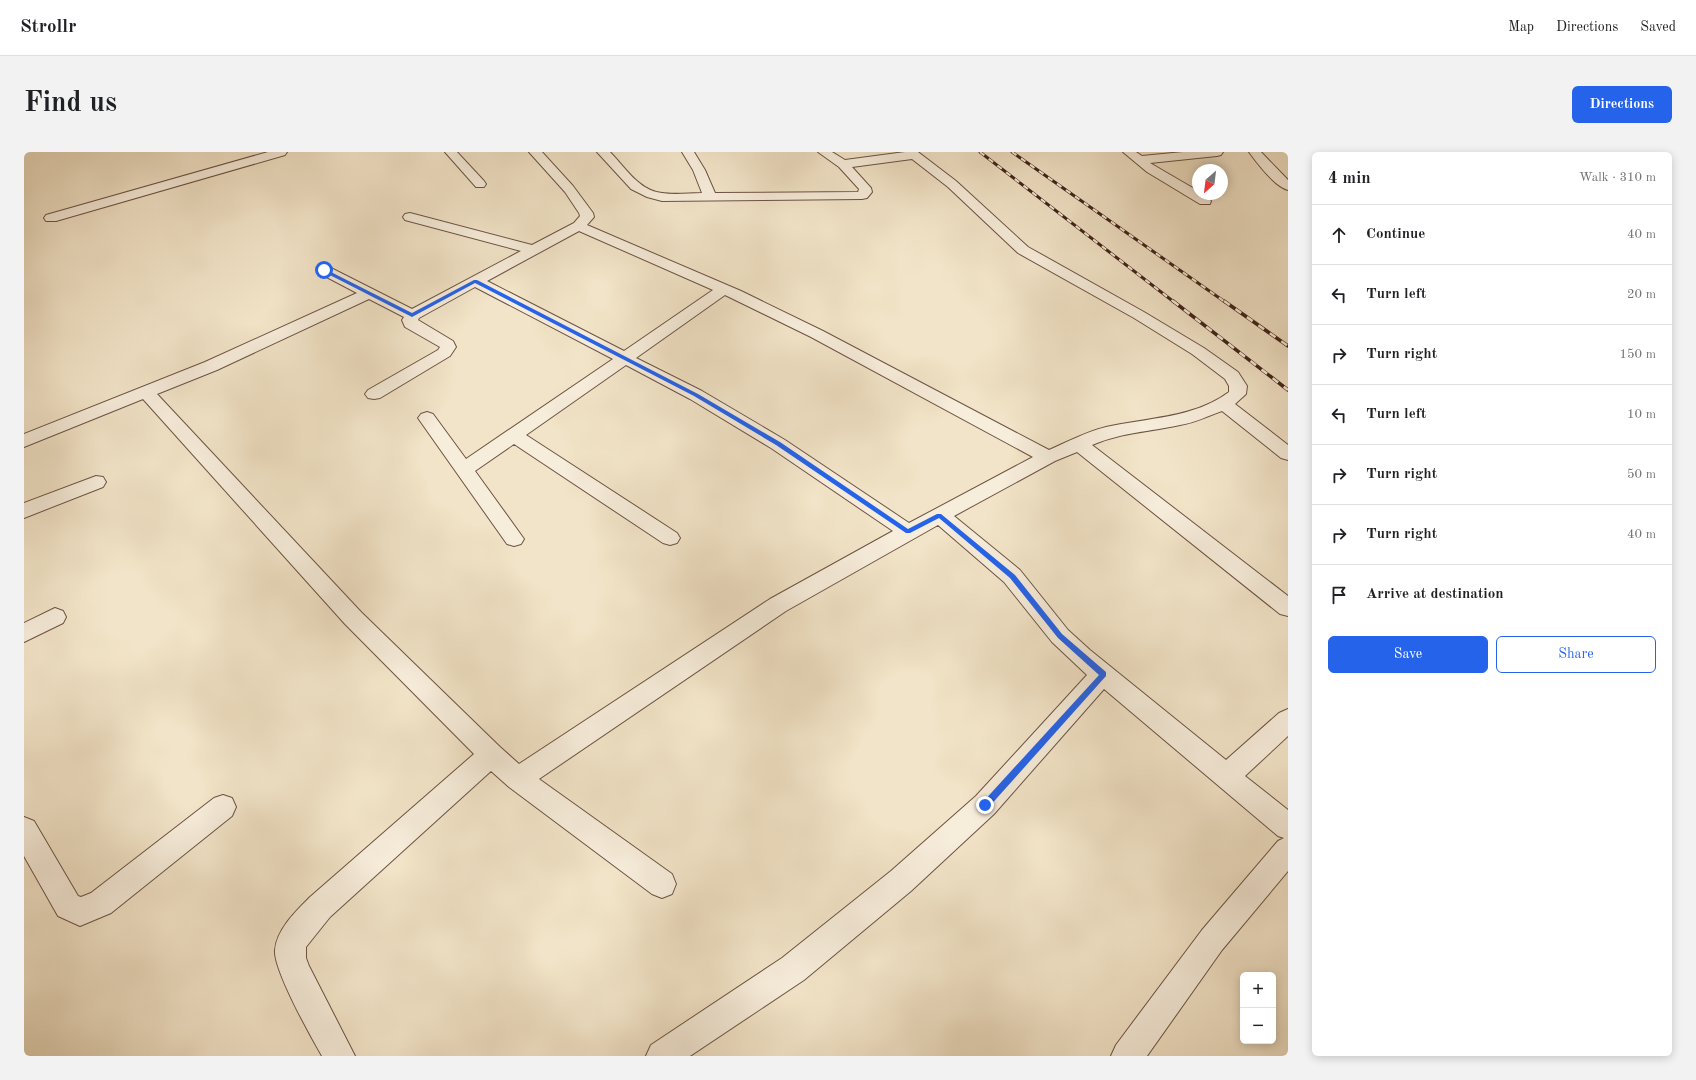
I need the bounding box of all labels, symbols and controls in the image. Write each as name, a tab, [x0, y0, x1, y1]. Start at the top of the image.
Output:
text: Strollr	[20, 18, 76, 37]
text: Map	[1508, 20, 1534, 34]
text: Directions	[1556, 20, 1618, 34]
text: Saved	[1640, 20, 1676, 34]
button: Directions	[1572, 86, 1672, 123]
text: Find us	[24, 90, 117, 118]
north arrow	[1192, 164, 1228, 200]
text: 4 min	[1328, 170, 1371, 187]
text: Walk · 310 m	[1579, 171, 1656, 184]
icon: ahead	[1328, 224, 1350, 246]
text: Continue	[1366, 227, 1425, 242]
text: 40 m	[1627, 228, 1656, 241]
route start	[315, 261, 333, 279]
icon: left	[1328, 284, 1350, 306]
text: Turn left	[1366, 287, 1426, 302]
text: 20 m	[1627, 288, 1656, 301]
icon: right	[1328, 344, 1350, 366]
text: Turn right	[1366, 347, 1437, 362]
text: 150 m	[1619, 348, 1656, 361]
icon: left	[1328, 404, 1350, 426]
text: Turn left	[1366, 407, 1426, 422]
text: 10 m	[1627, 408, 1656, 421]
icon: right	[1328, 464, 1350, 486]
text: Turn right	[1366, 467, 1437, 482]
text: 50 m	[1627, 468, 1656, 481]
icon: right	[1328, 524, 1350, 546]
text: Turn right	[1366, 527, 1437, 542]
text: 40 m	[1627, 528, 1656, 541]
icon: arrive	[1328, 584, 1350, 606]
text: Arrive at destination	[1366, 587, 1504, 602]
button: Save	[1328, 636, 1488, 673]
button: Share	[1496, 636, 1656, 673]
route end	[976, 796, 994, 814]
map controls	[1240, 972, 1276, 1044]
button: +	[1240, 972, 1276, 1008]
button: −	[1240, 1008, 1276, 1044]

